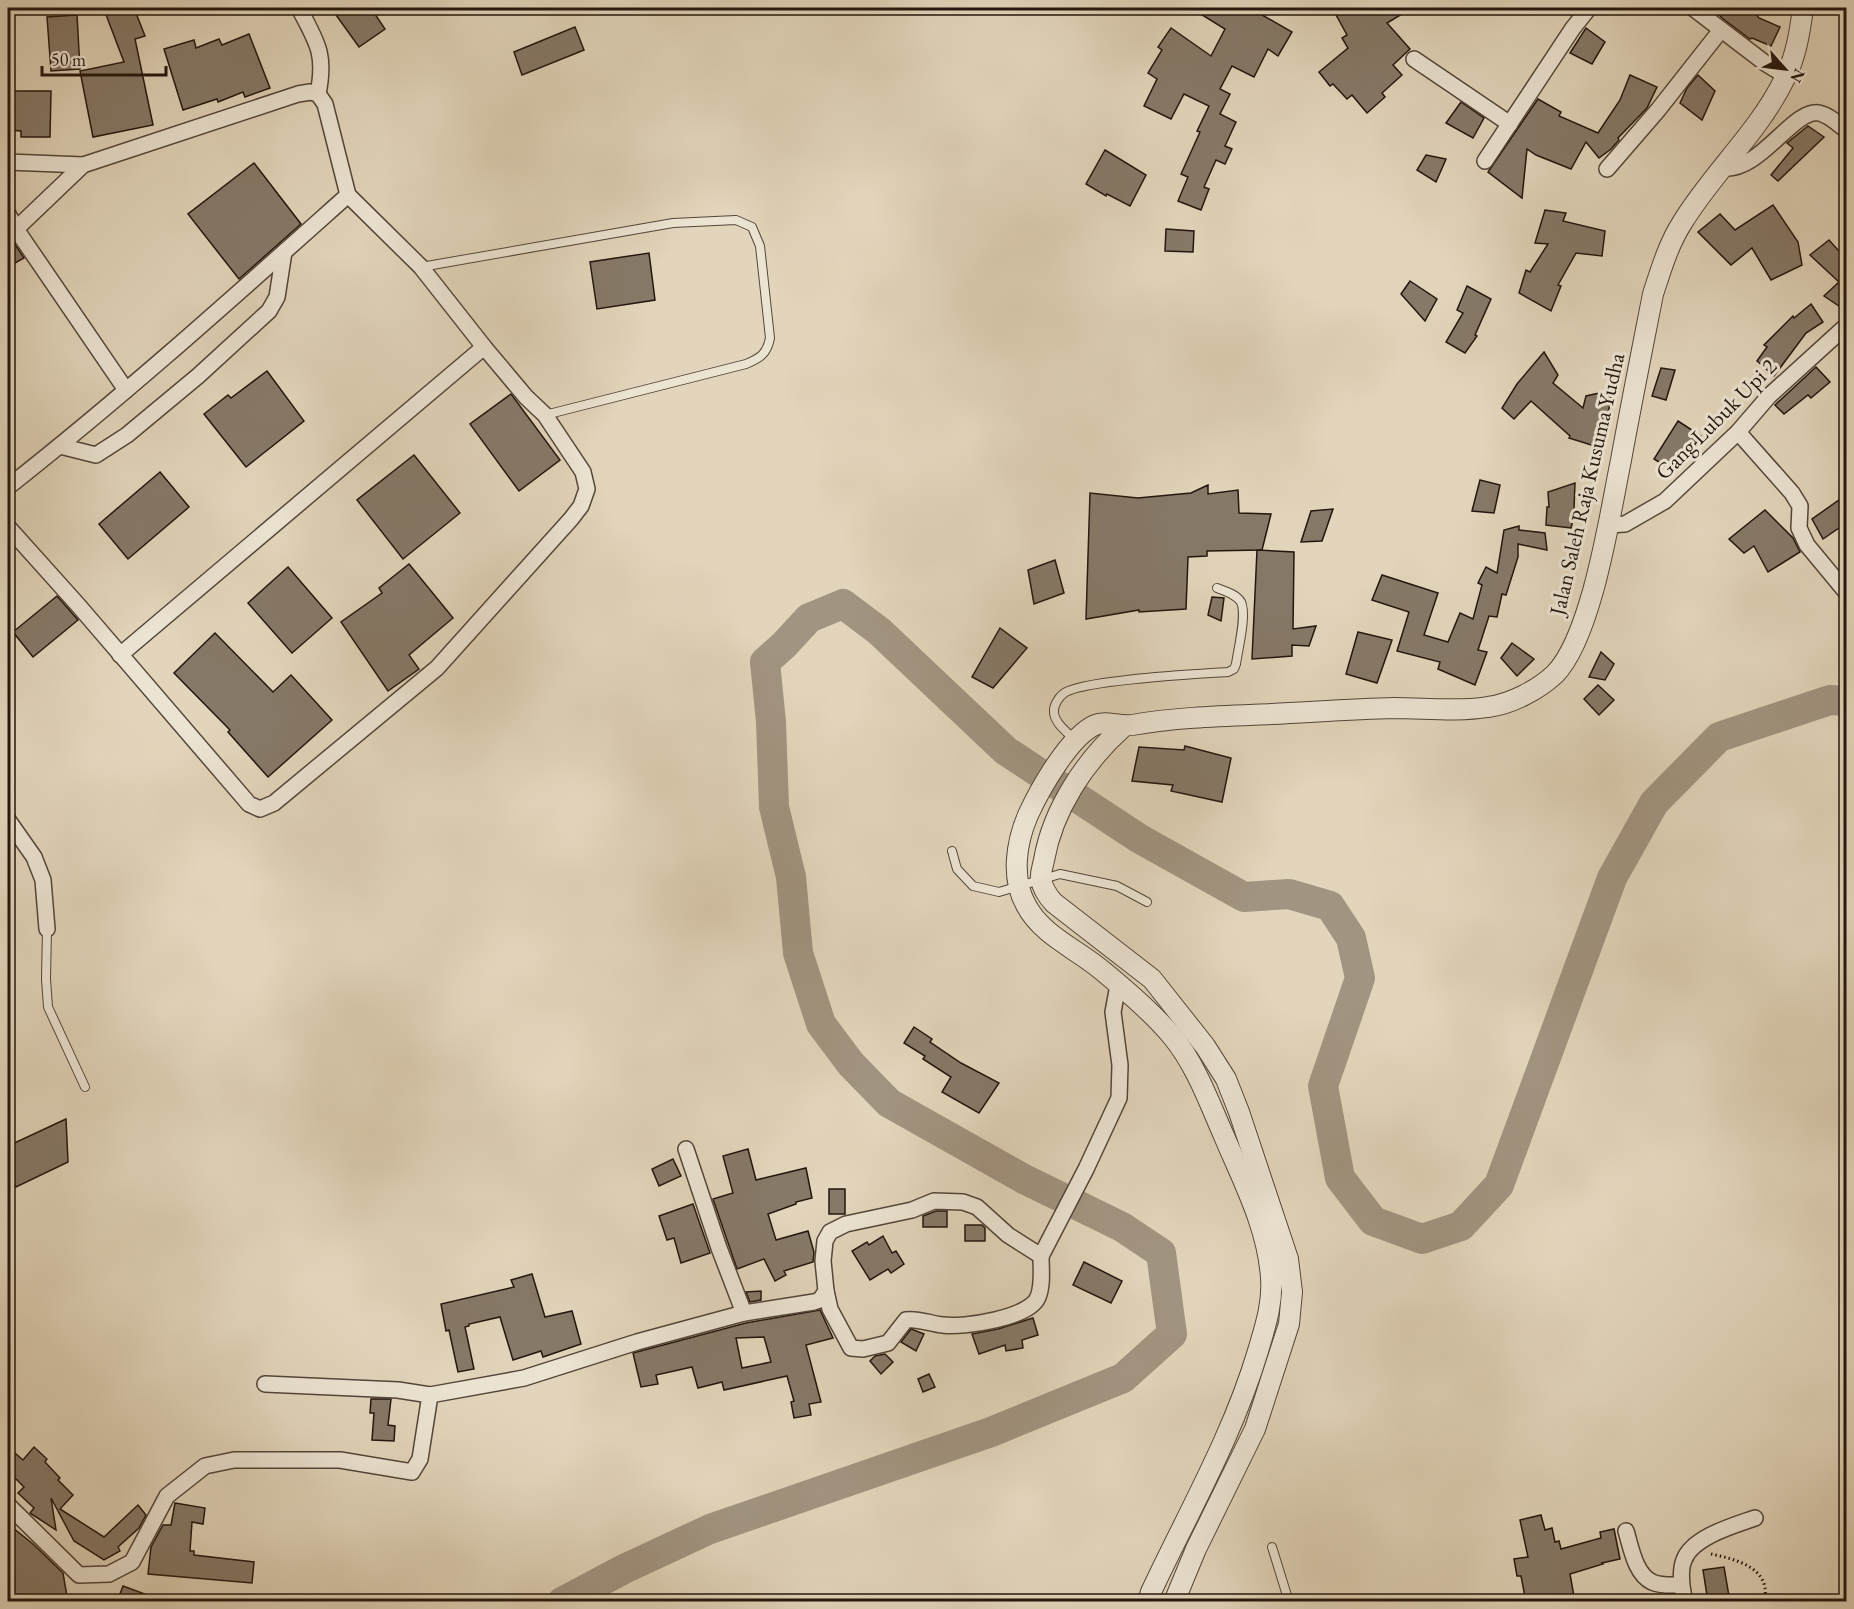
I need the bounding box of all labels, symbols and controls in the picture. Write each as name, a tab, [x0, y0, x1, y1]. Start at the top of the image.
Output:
scale bar	[42, 39, 166, 77]
north arrow	[1755, 39, 1815, 99]
text: 50 m	[51, 48, 86, 71]
text: N	[1785, 65, 1810, 86]
street label: Jalan Saleh Raja Kusuma Yudha	[1542, 350, 1631, 620]
street label: Gang Lubuk Upi 2	[1649, 352, 1783, 486]

